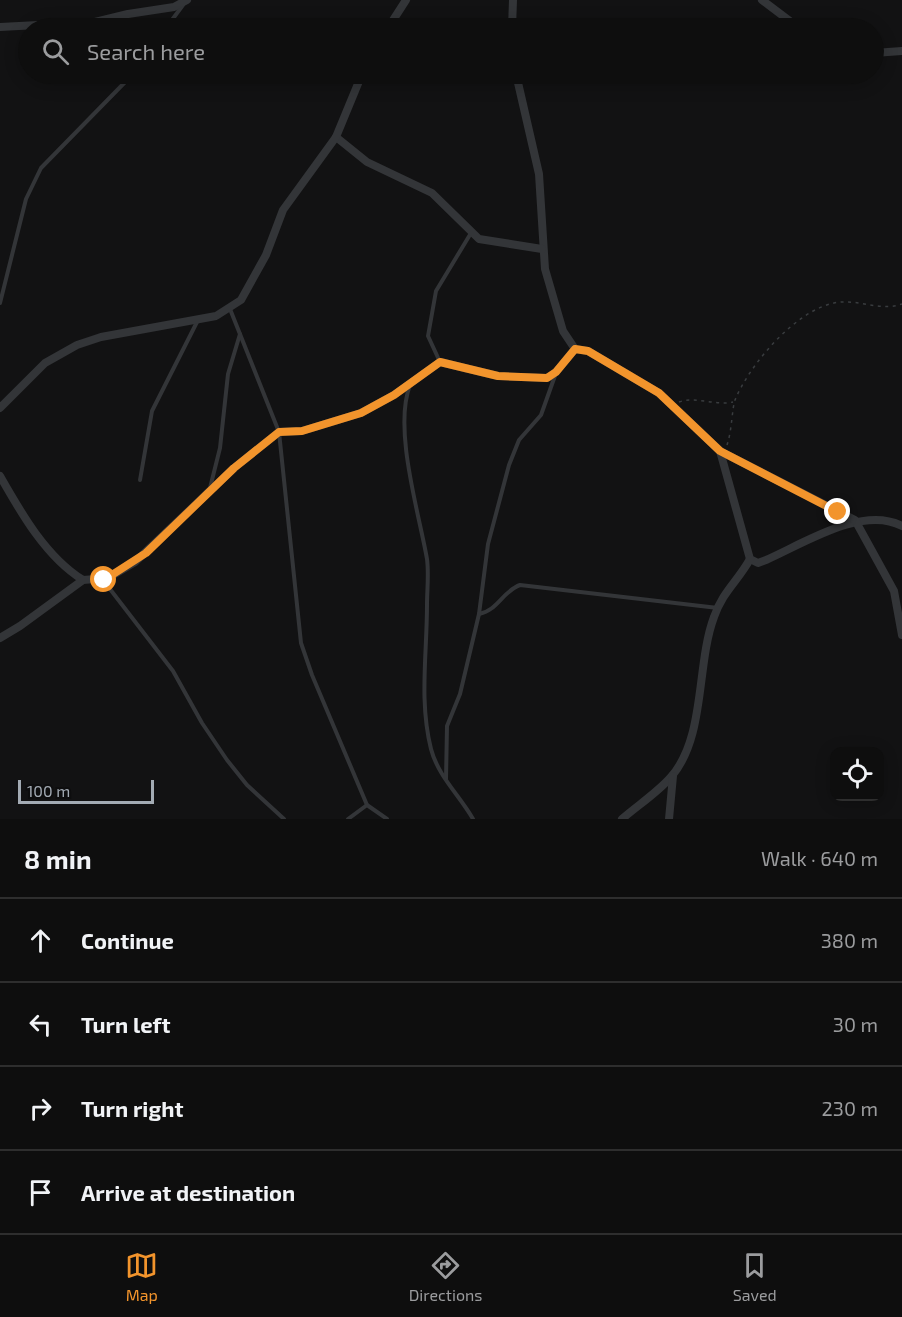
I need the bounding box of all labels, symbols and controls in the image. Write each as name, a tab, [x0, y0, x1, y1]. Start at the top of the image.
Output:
search box	[18, 18, 884, 84]
icon: search	[39, 35, 72, 68]
text: Search here	[87, 38, 205, 64]
route end	[824, 498, 850, 524]
route start	[90, 566, 116, 592]
map controls	[830, 747, 884, 801]
button: locate	[830, 747, 884, 801]
scale bar	[18, 777, 154, 804]
text: 100 m	[27, 781, 70, 800]
text: 8 min	[24, 843, 92, 874]
text: Walk · 640 m	[761, 846, 878, 870]
icon: ahead	[24, 924, 57, 957]
text: Continue	[81, 927, 174, 953]
text: 380 m	[821, 928, 878, 952]
icon: left	[24, 1008, 57, 1041]
text: Turn left	[81, 1011, 170, 1037]
text: 30 m	[833, 1012, 878, 1036]
icon: right	[24, 1092, 57, 1125]
text: Turn right	[81, 1095, 183, 1121]
text: 230 m	[822, 1096, 878, 1120]
icon: arrive	[24, 1176, 57, 1209]
text: Arrive at destination	[81, 1179, 295, 1205]
tab: Map	[125, 1249, 158, 1304]
tab: Directions	[409, 1249, 482, 1304]
tab: Saved	[733, 1249, 777, 1304]

